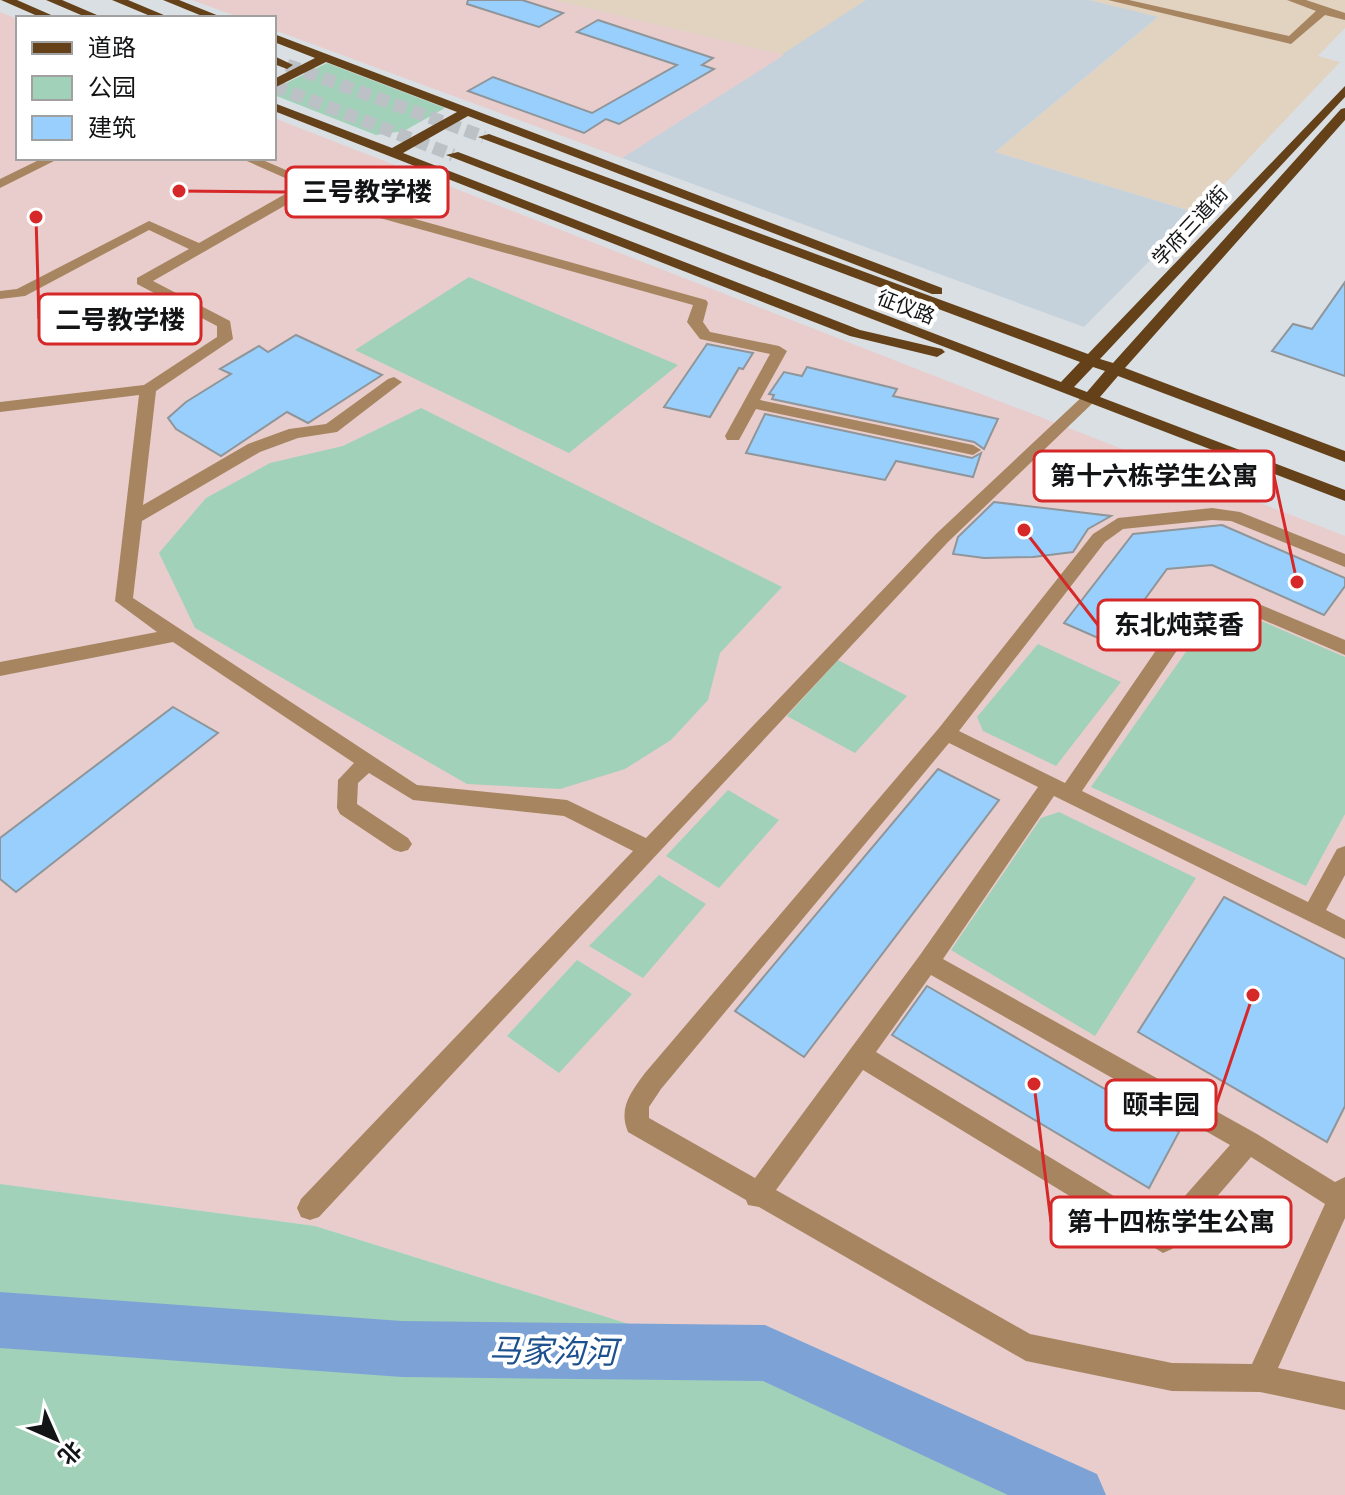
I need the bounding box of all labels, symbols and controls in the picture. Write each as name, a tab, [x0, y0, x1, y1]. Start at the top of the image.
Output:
legend	[16, 16, 276, 160]
text: 道路	[88, 33, 136, 61]
text: 公园	[88, 73, 136, 101]
text: 建筑	[88, 113, 136, 141]
callout: 三号教学楼	[286, 167, 448, 217]
text: 三号教学楼	[302, 176, 432, 207]
street label: 学府三道街	[1147, 181, 1233, 271]
street label: 征仪路	[874, 285, 938, 329]
callout: 二号教学楼	[39, 294, 201, 344]
text: 二号教学楼	[55, 304, 185, 335]
callout: 第十六栋学生公寓	[1034, 451, 1274, 501]
text: 第十六栋学生公寓	[1050, 460, 1258, 491]
callout: 东北炖菜香	[1098, 600, 1260, 650]
text: 东北炖菜香	[1114, 609, 1244, 640]
callout: 颐丰园	[1106, 1080, 1216, 1130]
text: 颐丰园	[1122, 1089, 1200, 1120]
callout: 第十四栋学生公寓	[1051, 1197, 1291, 1247]
text: 第十四栋学生公寓	[1067, 1206, 1275, 1237]
water label: 马家沟河	[489, 1331, 623, 1371]
north arrow	[16, 1399, 96, 1479]
text: 北	[53, 1436, 87, 1470]

